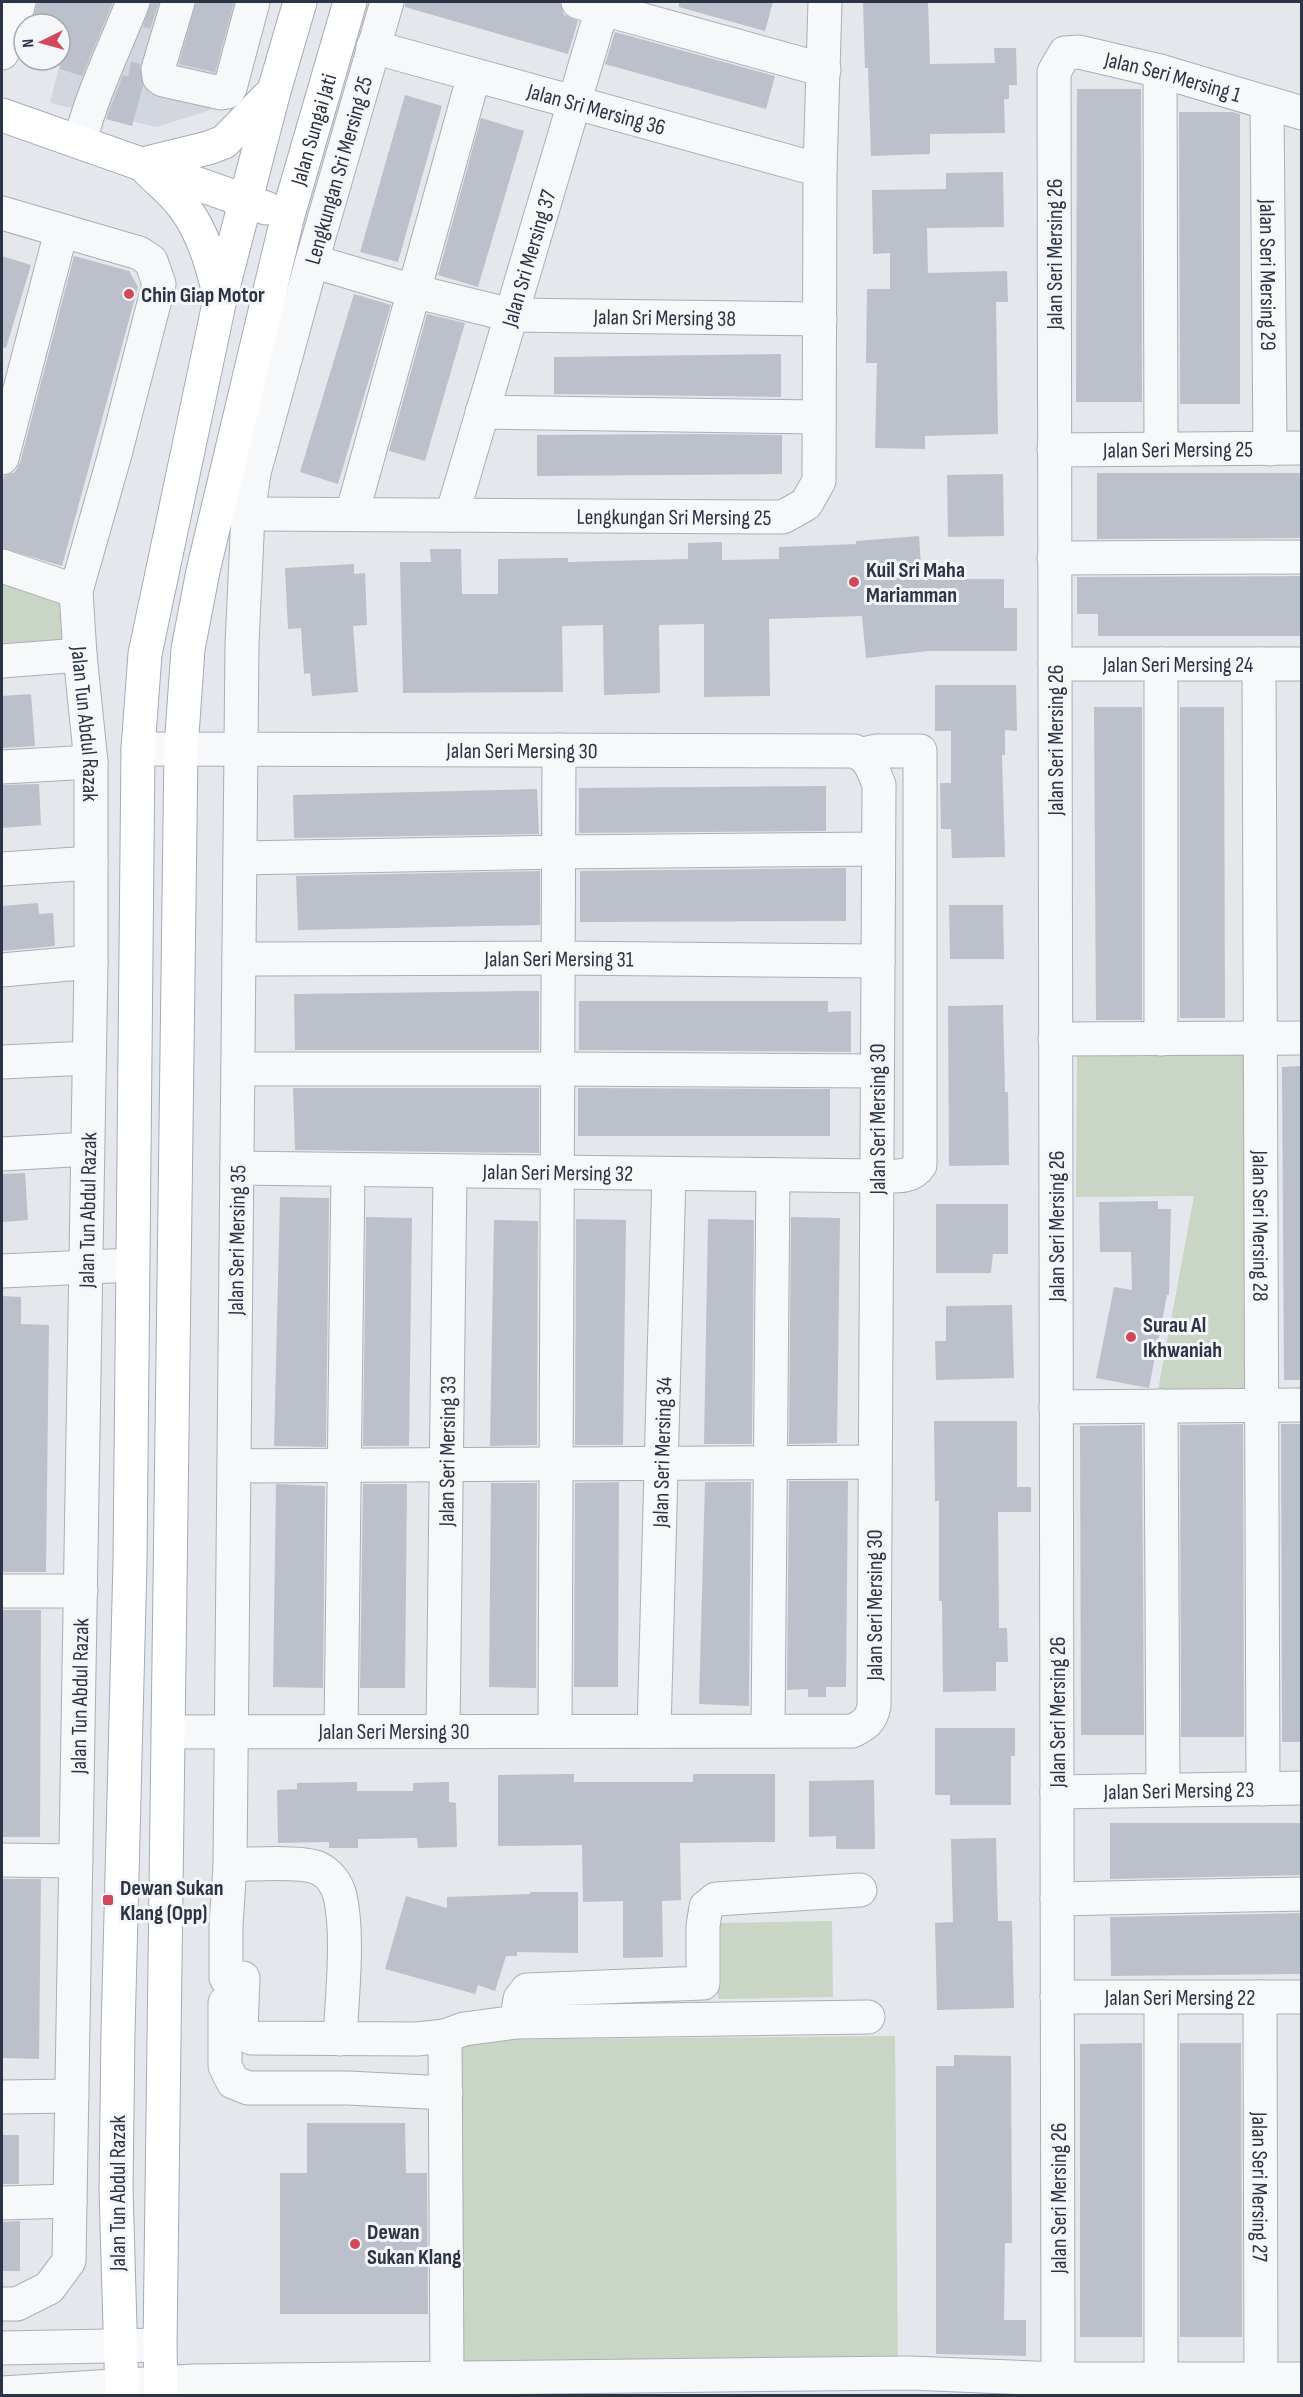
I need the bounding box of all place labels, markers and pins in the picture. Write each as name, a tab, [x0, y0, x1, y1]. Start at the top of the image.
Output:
place label: Chin Giap Motor	[141, 282, 265, 309]
marker: Chin Giap Motor	[122, 287, 136, 301]
place label: Kuil Sri Maha Mariamman	[866, 557, 965, 609]
marker: Kuil Sri Maha Mariamman	[847, 575, 861, 589]
place label: Surau Al Ikhwaniah	[1143, 1312, 1222, 1364]
marker: Surau Al Ikhwaniah	[1124, 1330, 1138, 1344]
place label: Dewan Sukan Klang (Opp)	[120, 1875, 223, 1927]
marker: Dewan Sukan Klang (Opp)	[101, 1893, 115, 1907]
place label: Dewan Sukan Klang	[367, 2219, 461, 2271]
marker: Dewan Sukan Klang	[348, 2237, 362, 2251]

